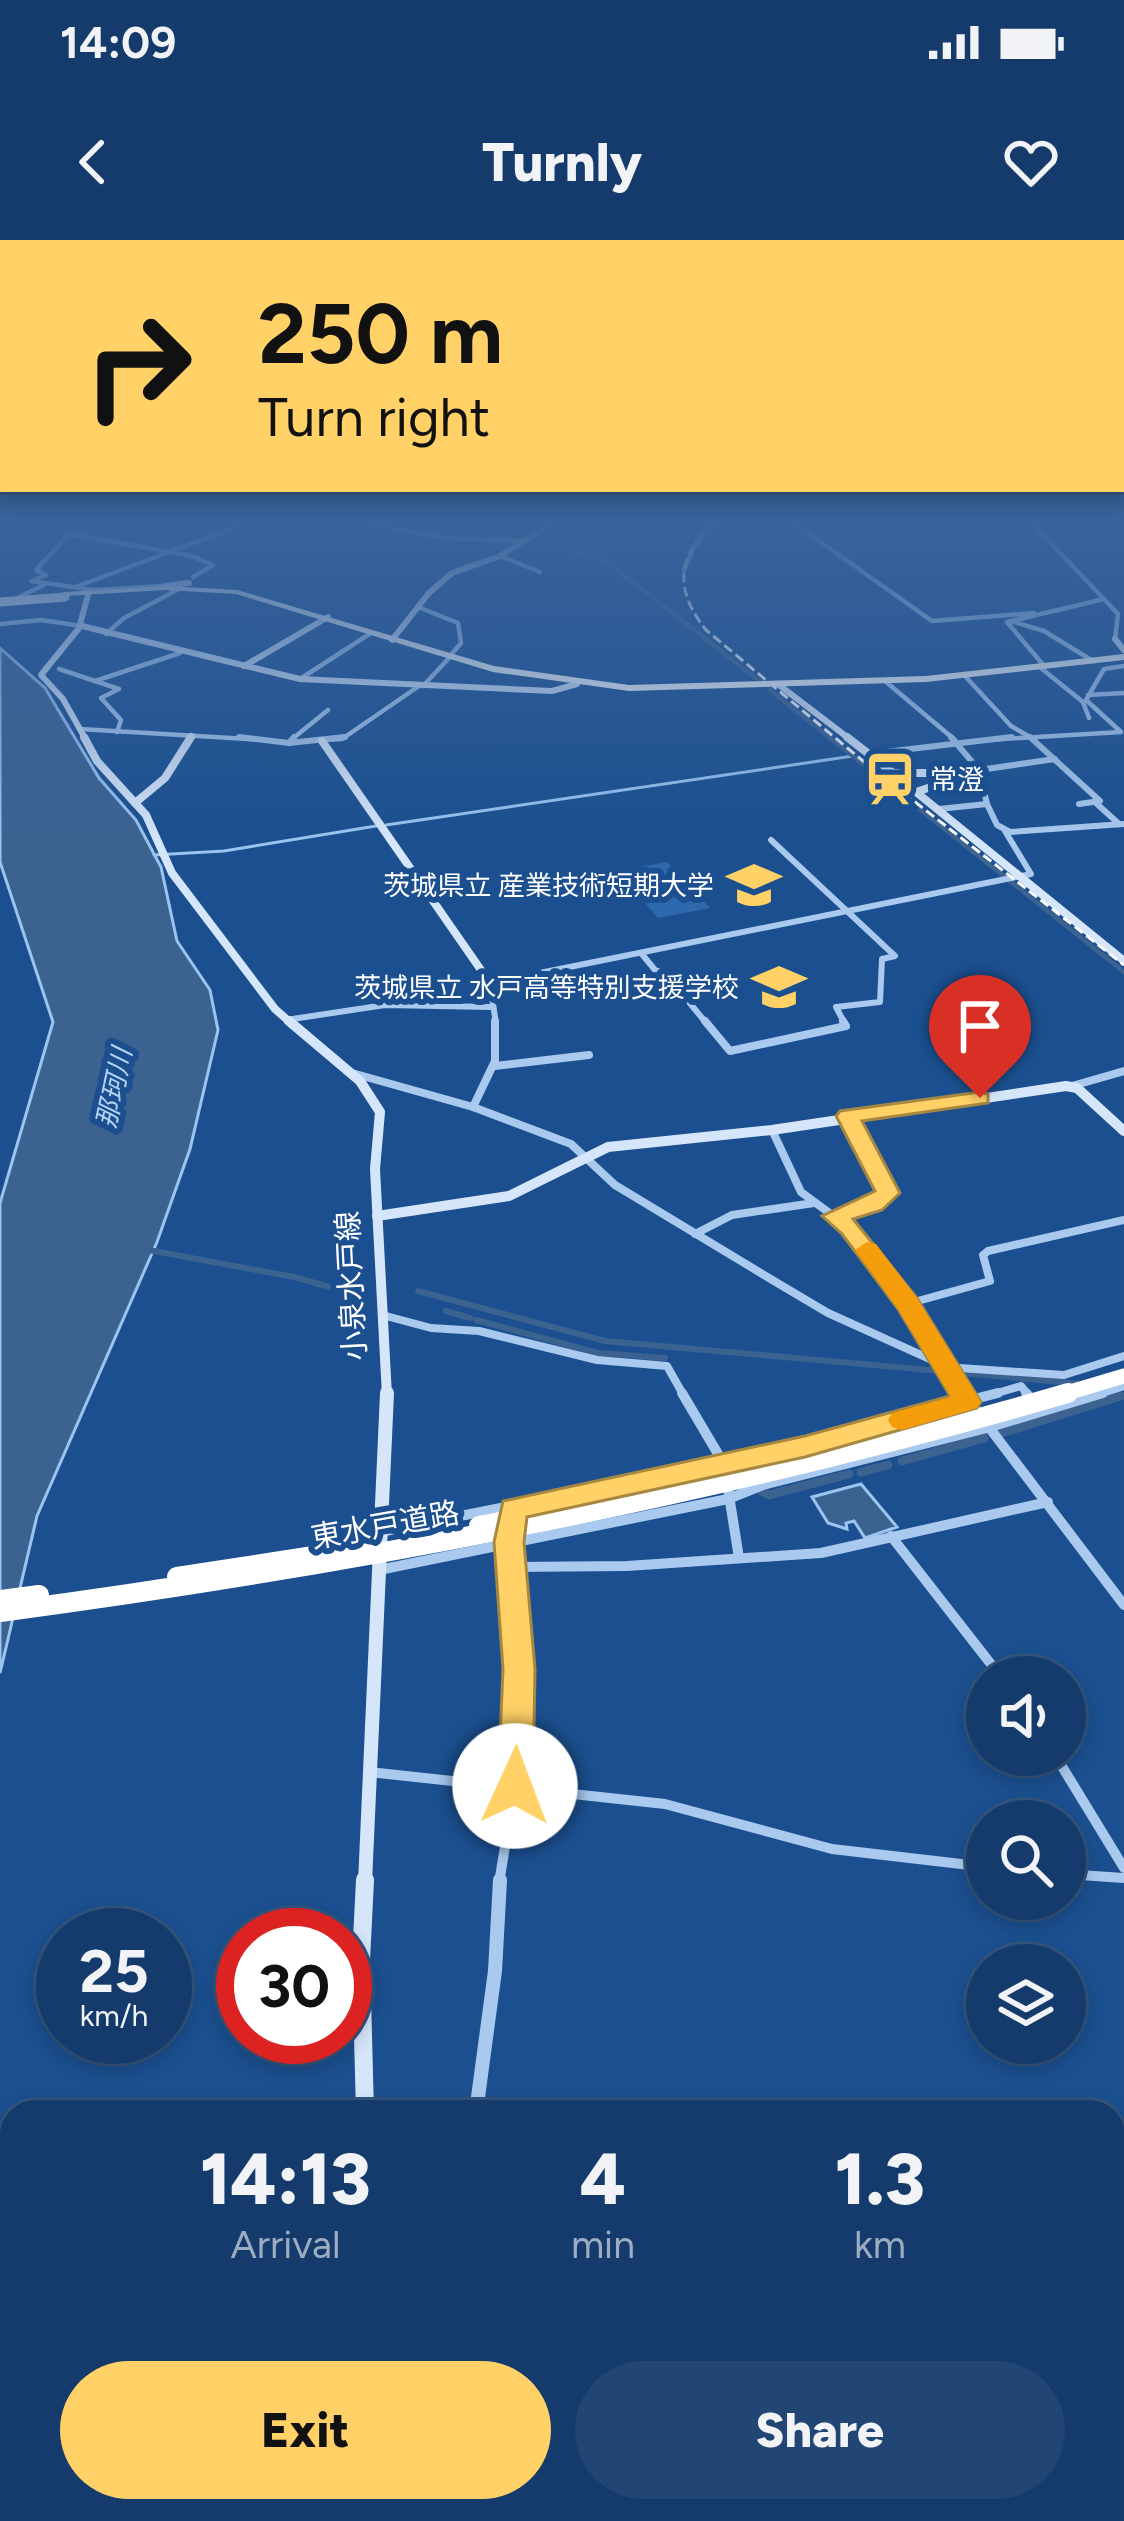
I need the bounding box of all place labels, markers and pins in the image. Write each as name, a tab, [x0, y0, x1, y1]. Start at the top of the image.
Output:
station icon: 常澄	[861, 750, 919, 808]
place label: 常澄	[930, 763, 984, 796]
school or university icon: 茨城県立 産業技術短期大学	[725, 856, 783, 914]
place label: 茨城県立 産業技術短期大学	[383, 869, 714, 902]
school or university icon: 茨城県立 水戸高等特別支援学校	[750, 958, 808, 1016]
place label: 茨城県立 水戸高等特別支援学校	[354, 971, 739, 1004]
pin	[929, 975, 1031, 1098]

